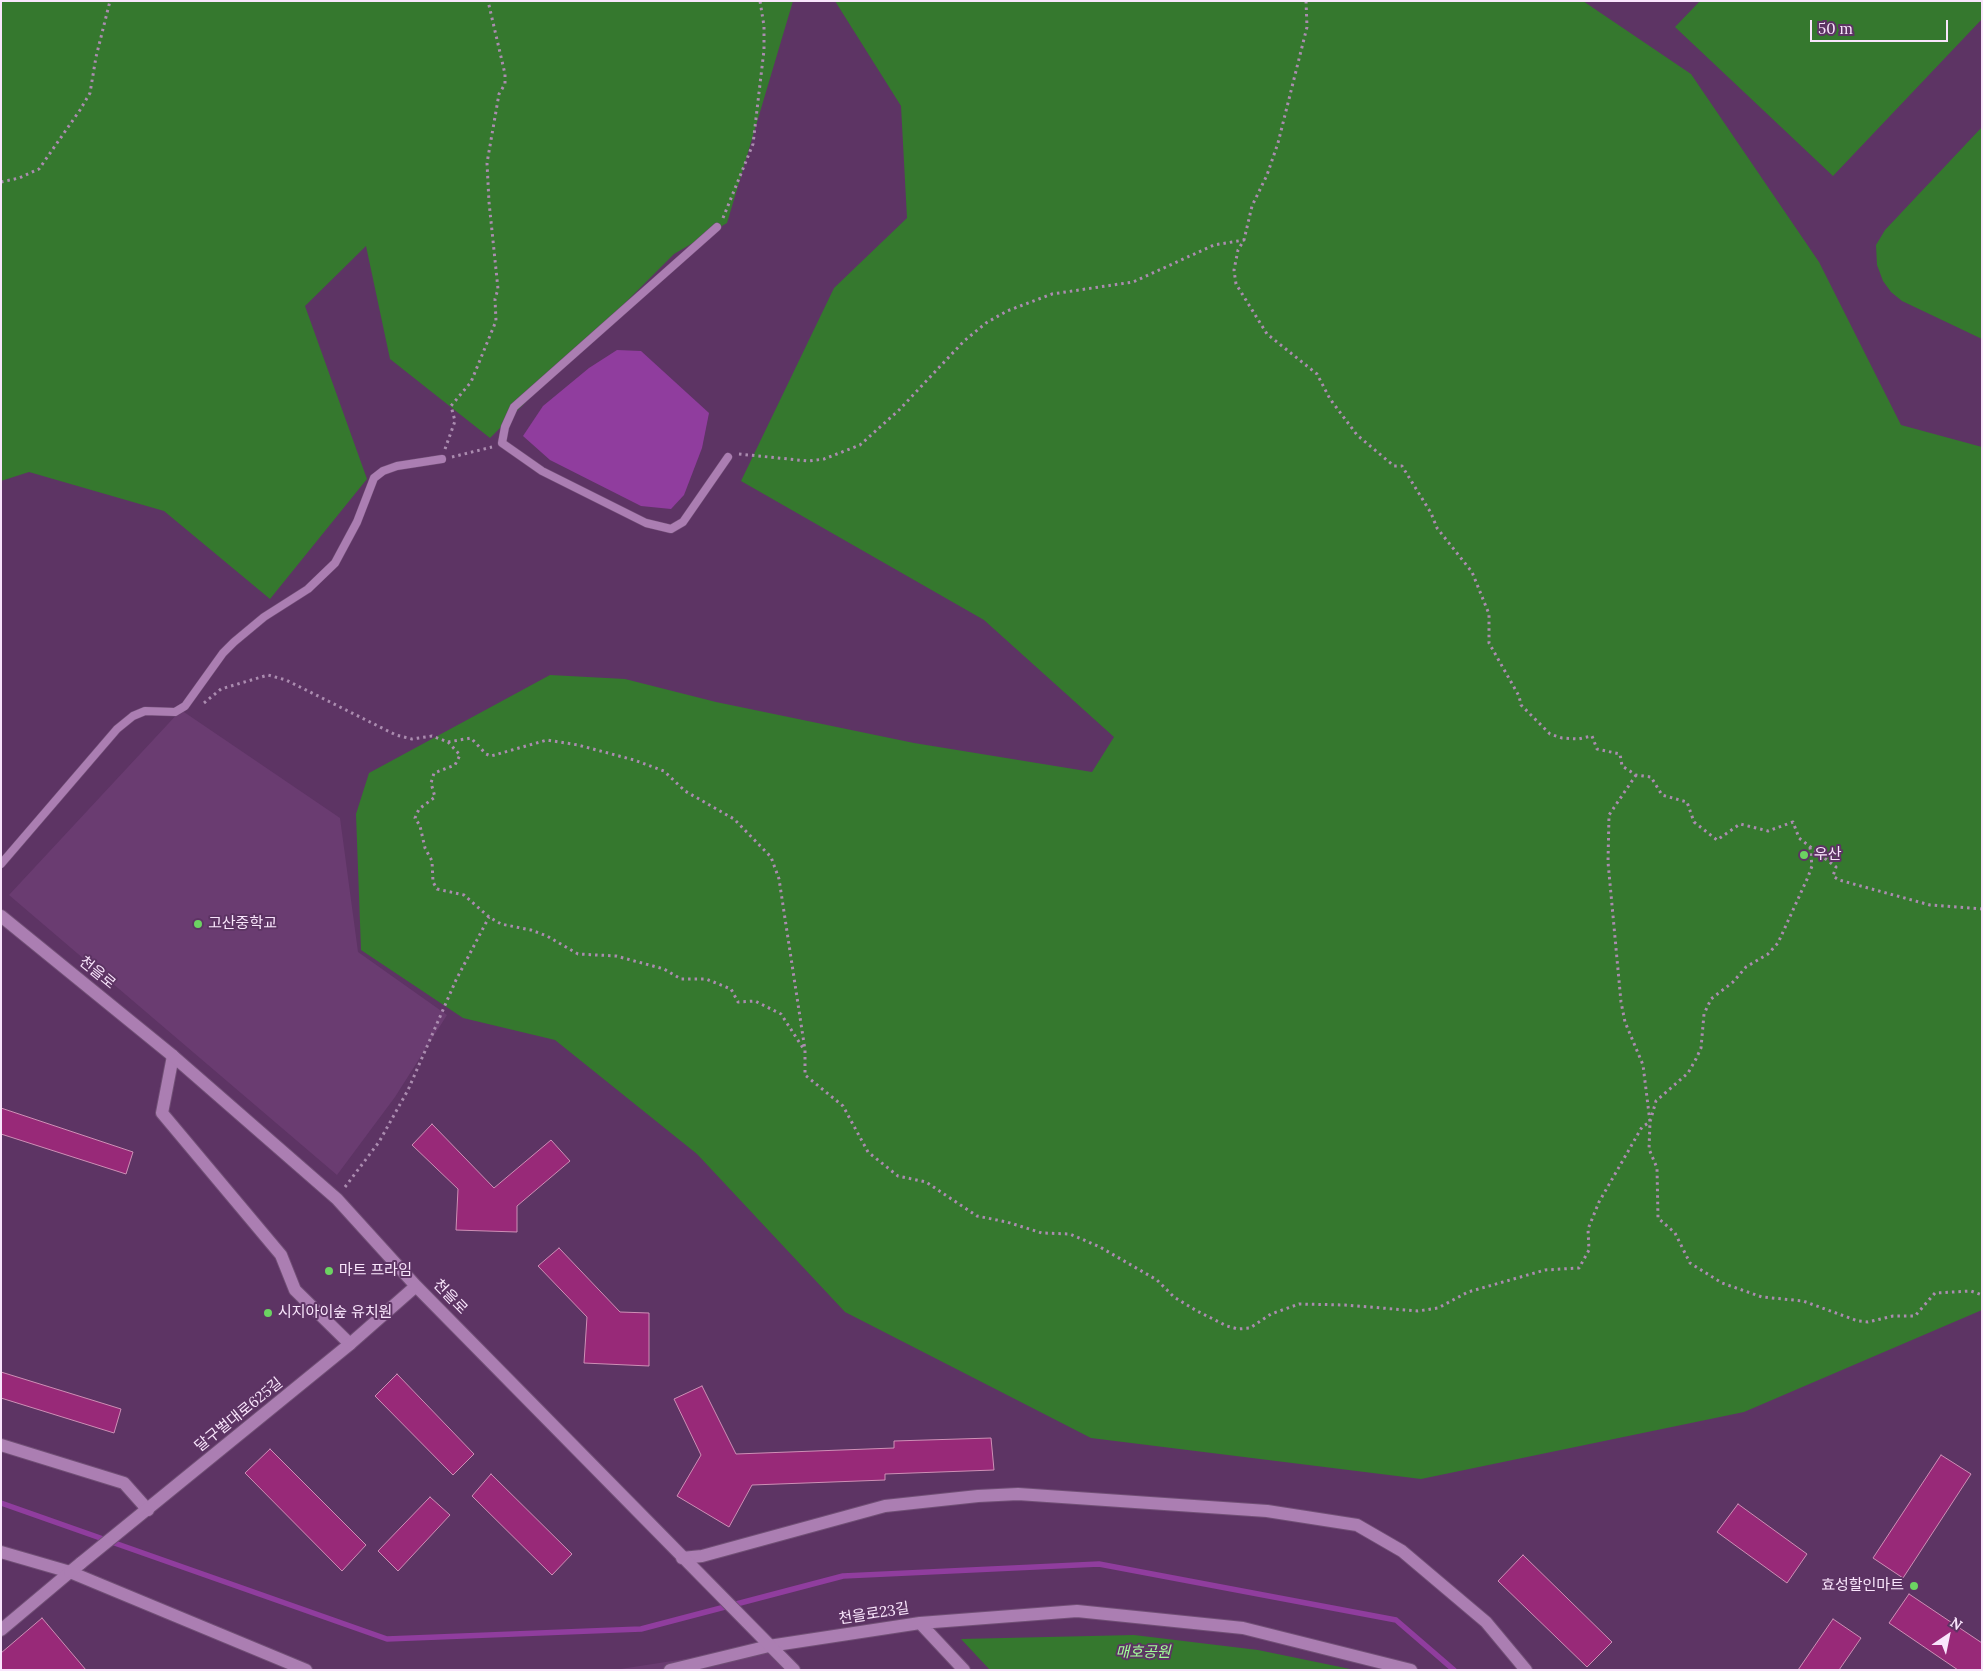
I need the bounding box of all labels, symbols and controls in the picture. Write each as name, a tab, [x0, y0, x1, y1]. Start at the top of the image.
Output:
scale bar	[1813, 10, 1950, 42]
text: 50 m	[1818, 19, 1853, 38]
place label: 우산	[1814, 846, 1842, 864]
marker: 우산	[1798, 849, 1810, 861]
place label: 고산중학교	[208, 915, 277, 933]
marker: 고산중학교	[192, 918, 204, 930]
street label: 천을로	[75, 953, 119, 993]
place label: 마트 프라임	[339, 1262, 412, 1280]
marker: 마트 프라임	[323, 1265, 335, 1277]
street label: 천을로	[429, 1276, 471, 1318]
place label: 시지아이숲 유치원	[278, 1304, 392, 1322]
marker: 시지아이숲 유치원	[262, 1307, 274, 1319]
street label: 달구벌대로625길	[191, 1374, 287, 1456]
place label: 효성할인마트	[1821, 1577, 1904, 1595]
marker: 효성할인마트	[1908, 1580, 1920, 1592]
street label: 천을로23길	[837, 1600, 911, 1628]
north arrow	[1923, 1611, 1973, 1661]
text: N	[1947, 1613, 1966, 1634]
park label: 매호공원	[1115, 1644, 1171, 1662]

